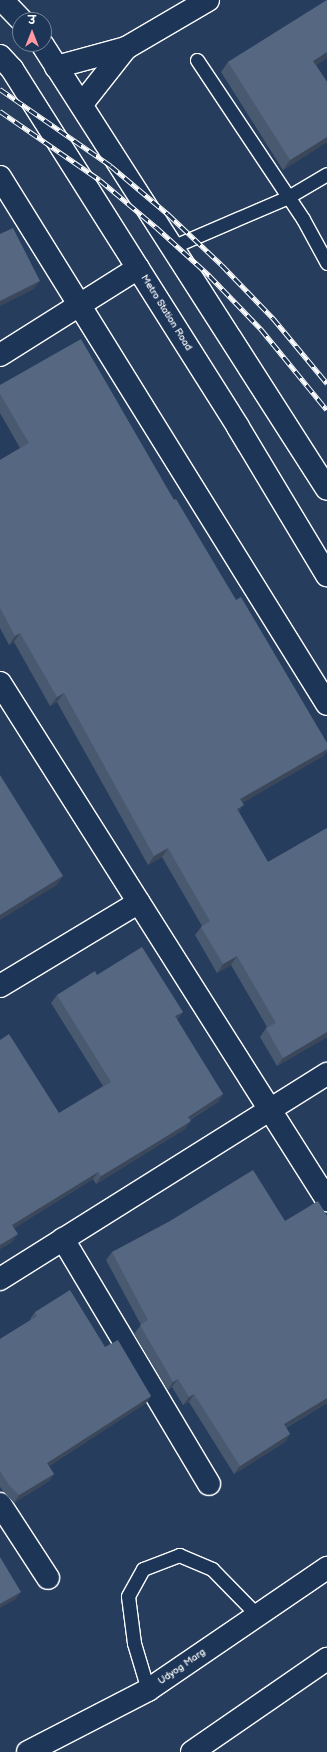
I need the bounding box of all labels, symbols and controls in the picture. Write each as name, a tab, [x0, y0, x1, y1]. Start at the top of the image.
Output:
north arrow	[12, 12, 52, 52]
text: उ	[28, 14, 36, 27]
street label: Metro Station Road	[138, 273, 194, 353]
street label: Udyog Marg	[156, 1646, 208, 1688]

